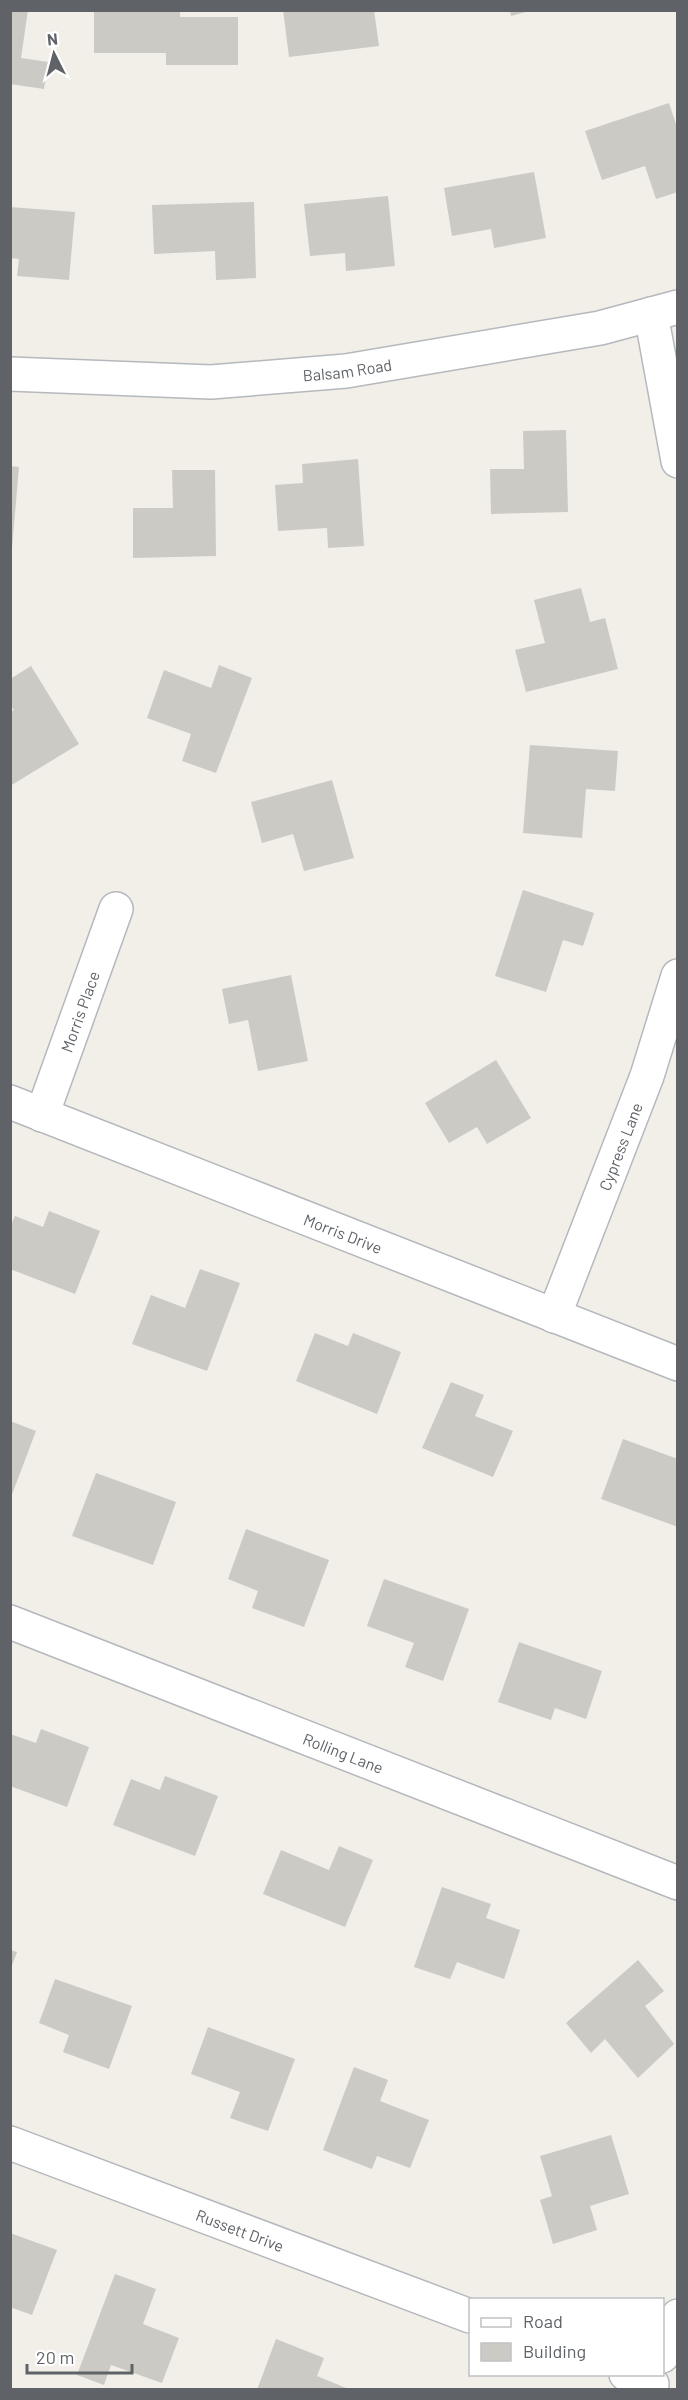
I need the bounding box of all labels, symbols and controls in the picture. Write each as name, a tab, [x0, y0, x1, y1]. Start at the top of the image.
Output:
north arrow	[24, 24, 84, 84]
text: N	[46, 29, 59, 49]
street label: Balsam Road	[302, 354, 393, 384]
street label: Morris Place	[56, 968, 102, 1055]
street label: Cypress Lane	[594, 1100, 645, 1193]
street label: Morris Drive	[301, 1209, 385, 1257]
street label: Rolling Lane	[301, 1728, 386, 1777]
street label: Russett Drive	[194, 2204, 287, 2255]
legend	[469, 2298, 664, 2376]
text: Road	[523, 2310, 563, 2332]
scale bar	[27, 2337, 132, 2375]
text: Building	[523, 2340, 586, 2362]
text: 20 m	[36, 2346, 74, 2368]

